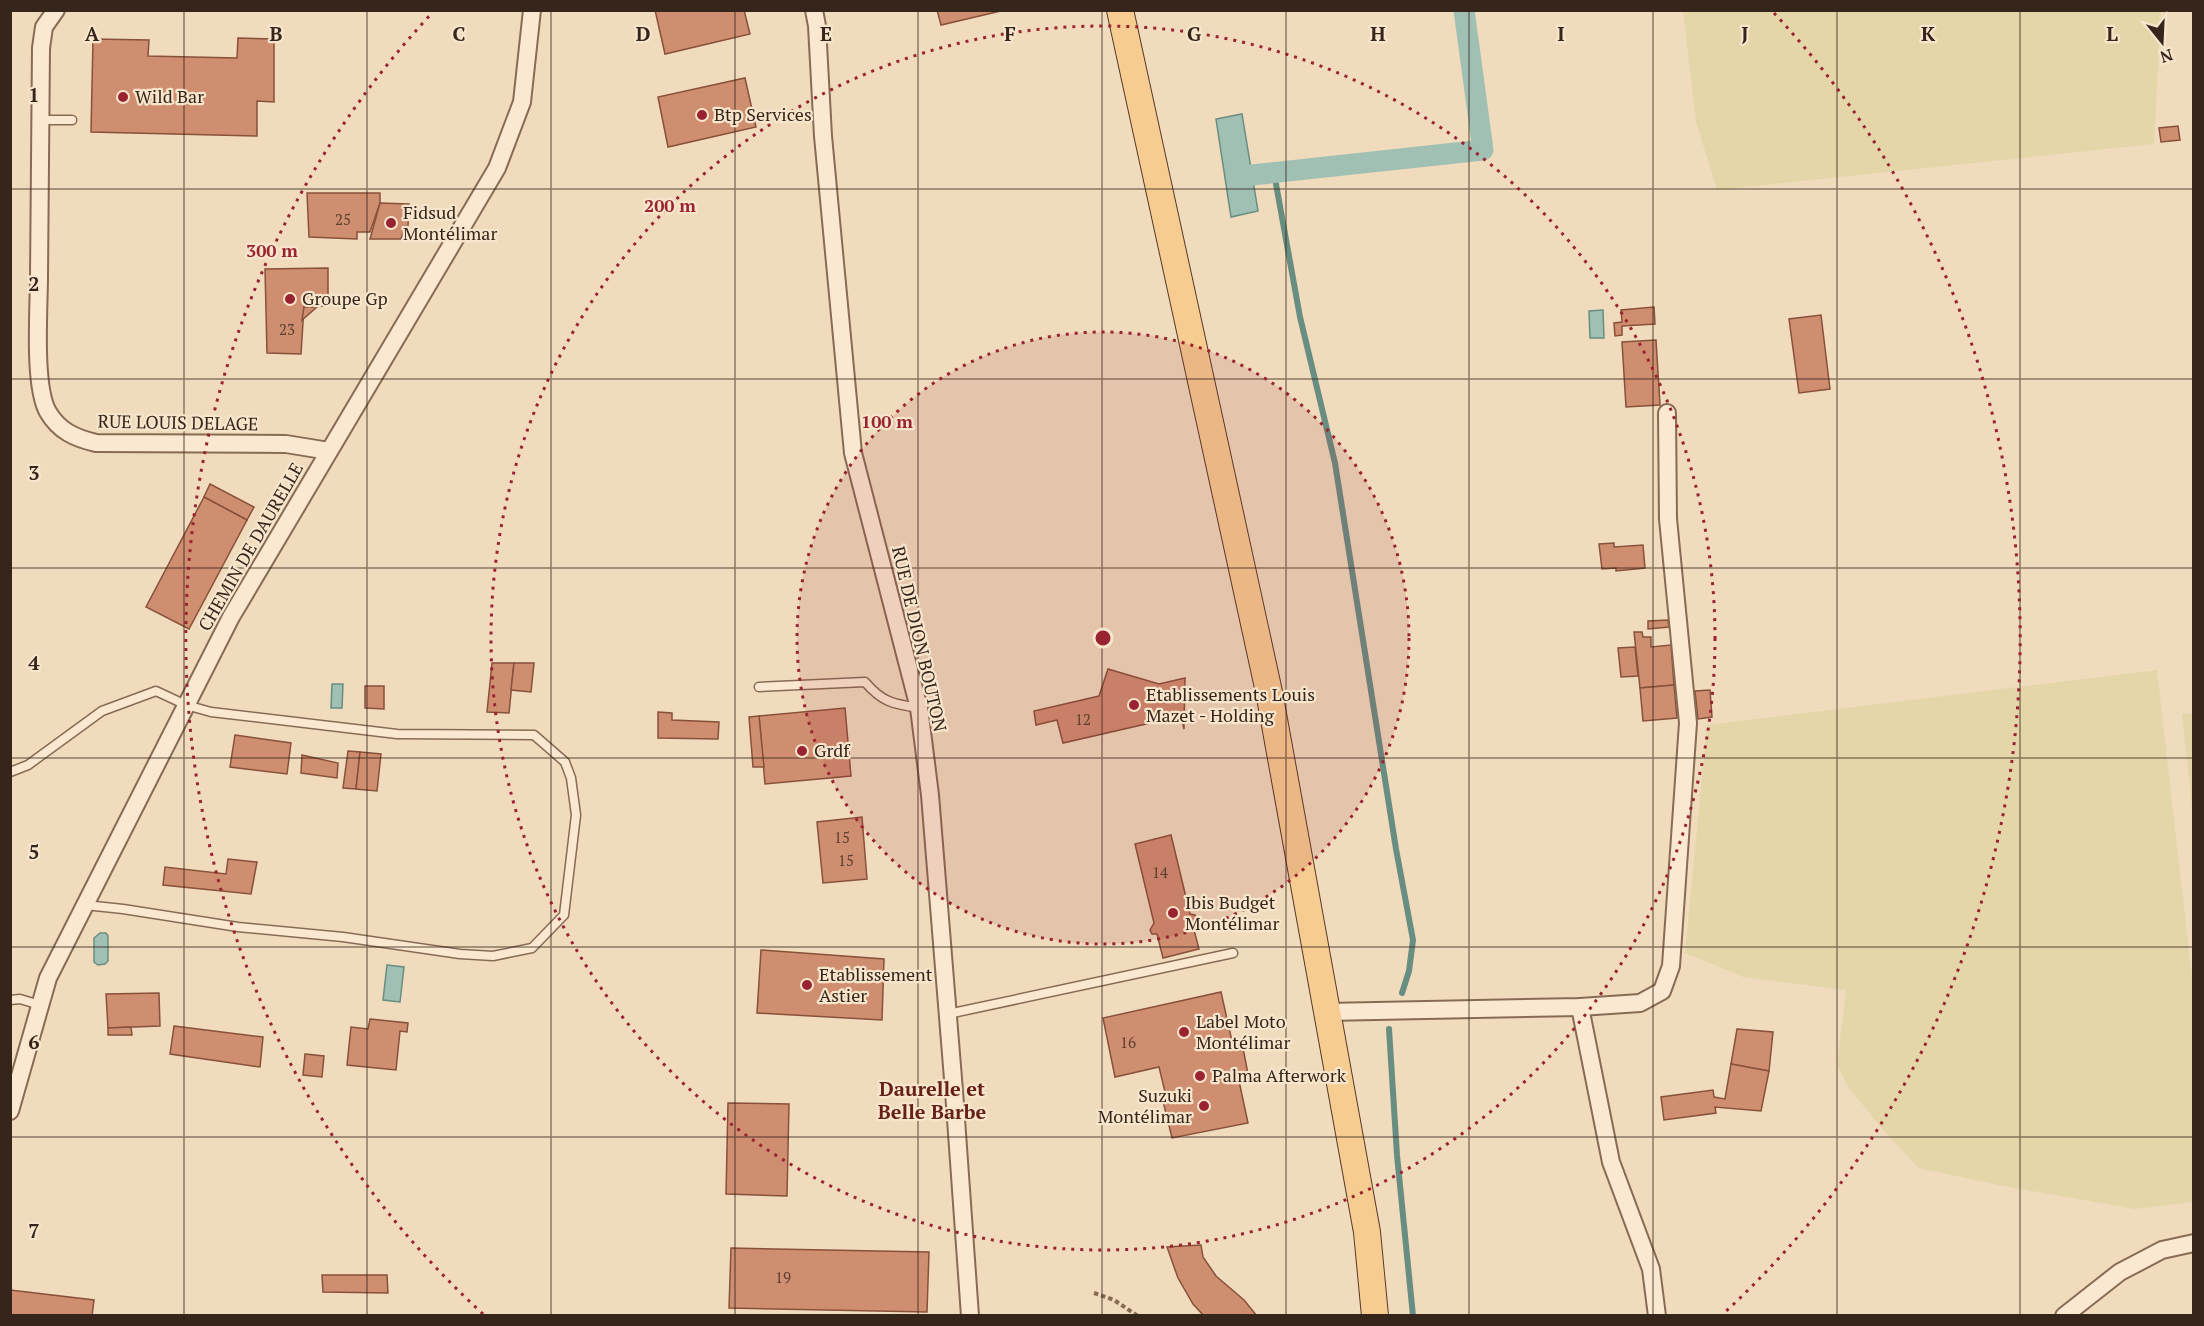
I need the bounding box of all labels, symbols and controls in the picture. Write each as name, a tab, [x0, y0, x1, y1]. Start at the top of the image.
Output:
north arrow	[2132, 12, 2192, 72]
text: A	[85, 20, 100, 47]
text: B	[270, 20, 283, 47]
text: C	[452, 20, 466, 47]
text: D	[636, 20, 650, 47]
text: E	[820, 20, 832, 47]
text: F	[1004, 20, 1016, 47]
text: G	[1187, 20, 1201, 47]
text: H	[1370, 20, 1386, 47]
text: I	[1557, 20, 1565, 47]
text: J	[1741, 20, 1749, 47]
text: K	[1921, 20, 1936, 47]
text: L	[2106, 20, 2118, 47]
text: N	[2157, 44, 2176, 69]
text: 1	[28, 81, 40, 108]
place label: Wild Bar	[135, 84, 204, 108]
marker: Wild Bar	[116, 90, 130, 104]
place label: Btp Services	[714, 102, 812, 126]
marker: Btp Services	[695, 108, 709, 122]
text: 200 m	[644, 193, 696, 217]
place label: Fidsud Montélimar	[403, 200, 497, 245]
house number: 25	[335, 209, 351, 229]
marker: Fidsud Montélimar	[384, 216, 398, 230]
text: 300 m	[246, 238, 298, 262]
text: 2	[28, 270, 40, 297]
place label: Groupe Gp	[302, 286, 388, 310]
marker: Groupe Gp	[283, 292, 297, 306]
house number: 23	[279, 319, 295, 339]
street label: RUE LOUIS DELAGE	[97, 409, 259, 435]
text: 100 m	[861, 409, 913, 433]
street label: CHEMIN DE DAURELLE	[192, 458, 308, 635]
text: 3	[28, 459, 40, 486]
street label: RUE DE DION BOUTON	[887, 544, 953, 734]
centre of rings	[1093, 628, 1113, 648]
text: 4	[28, 649, 40, 676]
place label: Etablissements Louis Mazet - Holding	[1146, 682, 1315, 727]
marker: Etablissements Louis Mazet - Holding	[1127, 698, 1141, 712]
house number: 12	[1075, 709, 1091, 729]
place label: Grdf	[814, 738, 851, 762]
marker: Grdf	[795, 744, 809, 758]
house number: 15	[834, 827, 850, 847]
text: 5	[28, 838, 40, 865]
house number: 15	[838, 850, 854, 870]
house number: 14	[1152, 862, 1168, 882]
place label: Ibis Budget Montélimar	[1185, 890, 1279, 935]
marker: Ibis Budget Montélimar	[1166, 906, 1180, 920]
place label: Etablissement Astier	[819, 962, 933, 1007]
marker: Etablissement Astier	[800, 978, 814, 992]
place label: Label Moto Montélimar	[1196, 1009, 1290, 1054]
marker: Label Moto Montélimar	[1177, 1025, 1191, 1039]
text: 6	[28, 1028, 40, 1055]
house number: 16	[1120, 1032, 1136, 1052]
place label: Palma Afterwork	[1212, 1063, 1347, 1087]
marker: Palma Afterwork	[1193, 1069, 1207, 1083]
district label: Daurelle et Belle Barbe	[878, 1075, 986, 1125]
place label: Suzuki Montélimar	[1098, 1083, 1192, 1128]
marker: Suzuki Montélimar	[1197, 1099, 1211, 1113]
text: 7	[28, 1217, 40, 1244]
house number: 19	[775, 1267, 791, 1287]

